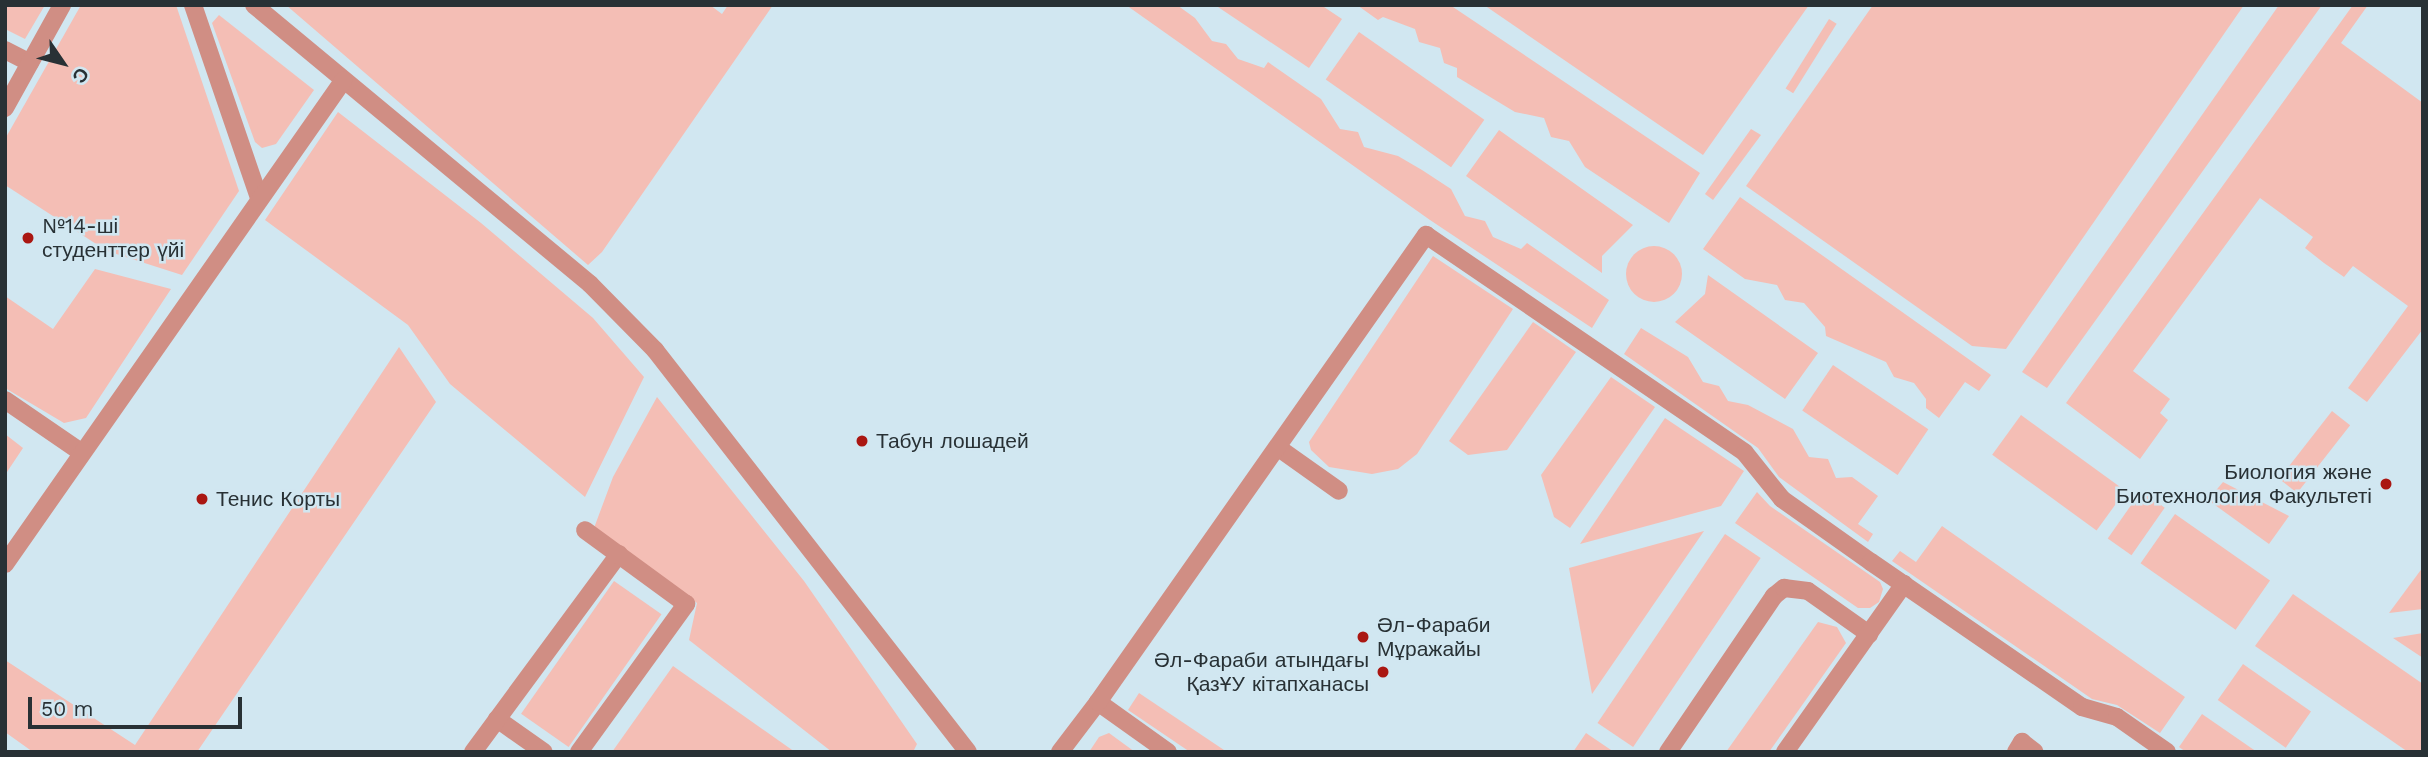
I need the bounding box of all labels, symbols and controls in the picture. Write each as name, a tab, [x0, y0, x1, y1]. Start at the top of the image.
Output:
north arrow	[28, 28, 98, 98]
text: С	[67, 63, 94, 88]
place label: №14-ші студенттер үйі	[42, 213, 184, 263]
marker: №14-ші студенттер үйі	[20, 230, 36, 246]
place label: Табун лошадей	[876, 428, 1029, 454]
marker: Табун лошадей	[854, 433, 870, 449]
place label: Биология және Биотехнология Факультеті	[2116, 459, 2372, 509]
marker: Биология және Биотехнология Факультеті	[2378, 476, 2394, 492]
place label: Тенис Корты	[216, 486, 340, 512]
marker: Тенис Корты	[194, 491, 210, 507]
place label: Әл-Фараби Мұражайы	[1377, 612, 1491, 662]
marker: Әл-Фараби Мұражайы	[1355, 629, 1371, 645]
place label: Әл-Фараби атындағы ҚазҰУ кітапханасы	[1154, 647, 1369, 697]
marker: Әл-Фараби атындағы ҚазҰУ кітапханасы	[1375, 664, 1391, 680]
scale bar	[32, 684, 245, 728]
text: 50 m	[41, 696, 93, 721]

